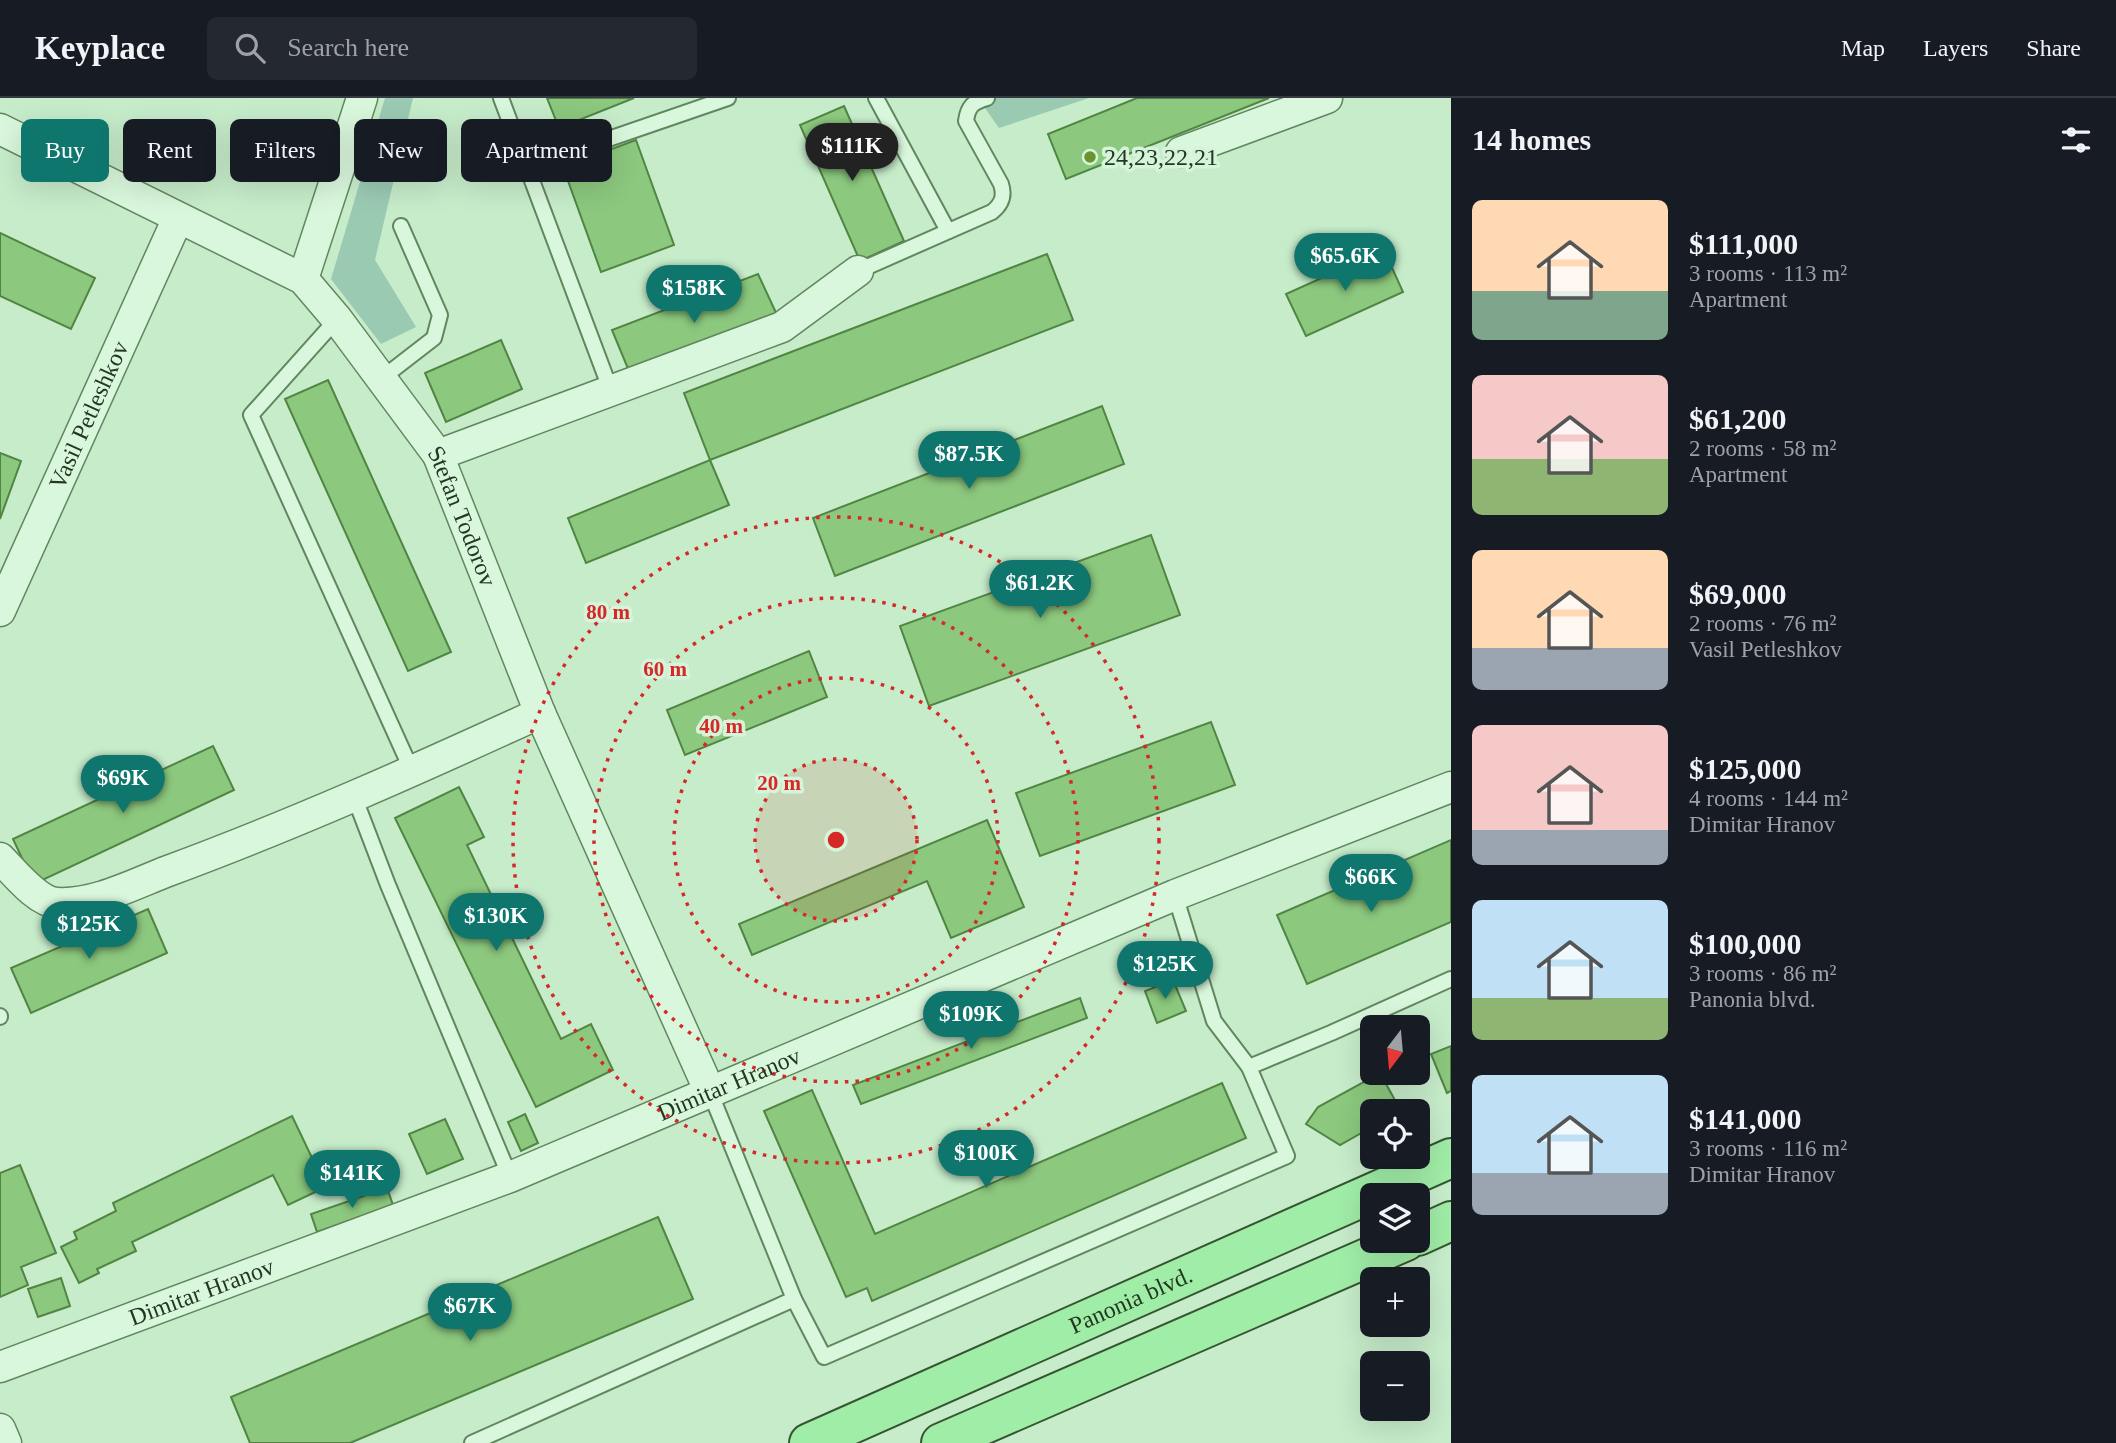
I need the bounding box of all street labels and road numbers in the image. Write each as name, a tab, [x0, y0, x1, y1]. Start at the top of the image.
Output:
street label: Vasil Petleshkov	[44, 337, 133, 493]
street label: Stefan Todorov	[423, 441, 502, 590]
street label: Dimitar Hranov	[654, 1042, 804, 1126]
street label: Dimitar Hranov	[125, 1253, 278, 1331]
street label: Panonia blvd.	[1065, 1262, 1196, 1339]

